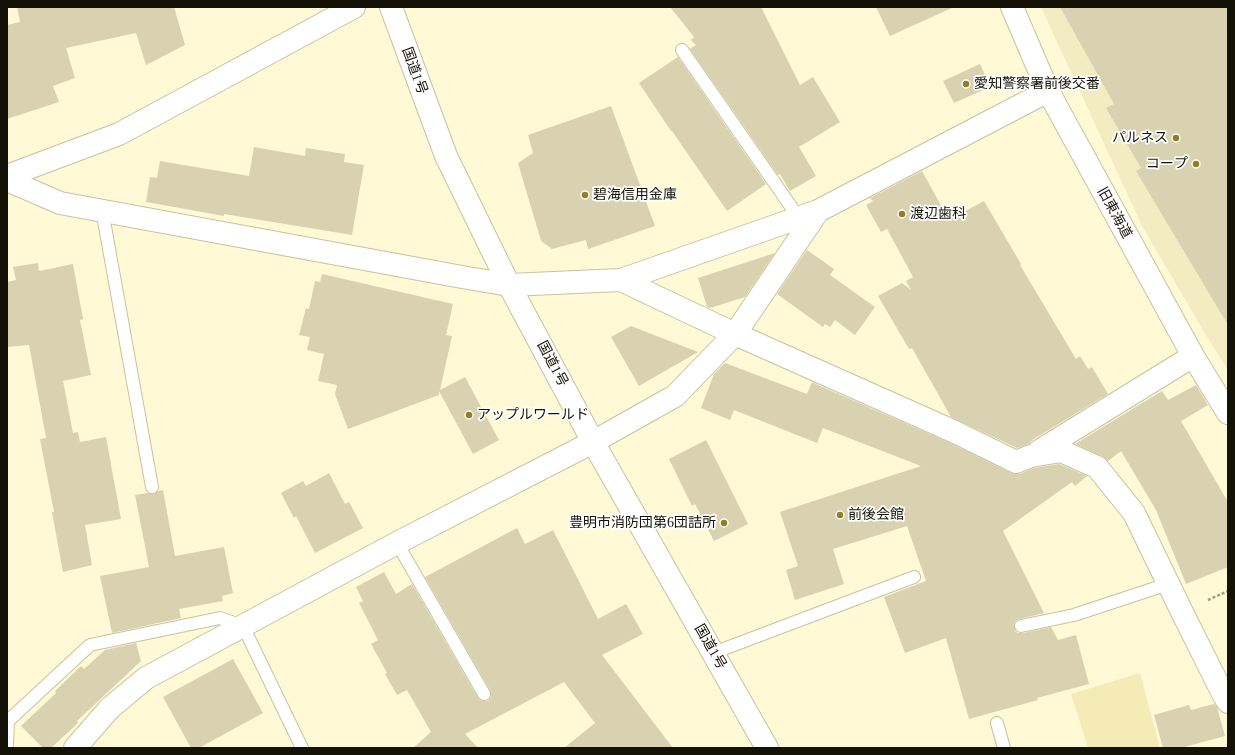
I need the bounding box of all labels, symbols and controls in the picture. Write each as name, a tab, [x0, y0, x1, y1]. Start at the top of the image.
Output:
street label: 国道1号	[398, 45, 430, 97]
place label: 愛知警察署前後交番	[974, 76, 1100, 92]
marker: 愛知警察署前後交番	[961, 79, 971, 89]
place label: パルネス	[1112, 130, 1168, 146]
marker: パルネス	[1171, 133, 1181, 143]
place label: コープ	[1146, 156, 1188, 172]
marker: コープ	[1191, 159, 1201, 169]
street label: 旧東海道	[1093, 184, 1135, 242]
place label: 碧海信用金庫	[593, 187, 677, 203]
marker: 碧海信用金庫	[580, 190, 590, 200]
place label: 渡辺歯科	[910, 206, 966, 222]
marker: 渡辺歯科	[897, 209, 907, 219]
street label: 国道1号	[533, 338, 571, 390]
place label: アップルワールド	[477, 407, 589, 423]
marker: アップルワールド	[464, 410, 474, 420]
place label: 前後会館	[848, 507, 904, 523]
marker: 前後会館	[835, 510, 845, 520]
place label: 豊明市消防団第6団詰所	[569, 515, 716, 531]
marker: 豊明市消防団第6団詰所	[719, 518, 729, 528]
street label: 国道1号	[690, 622, 730, 672]

